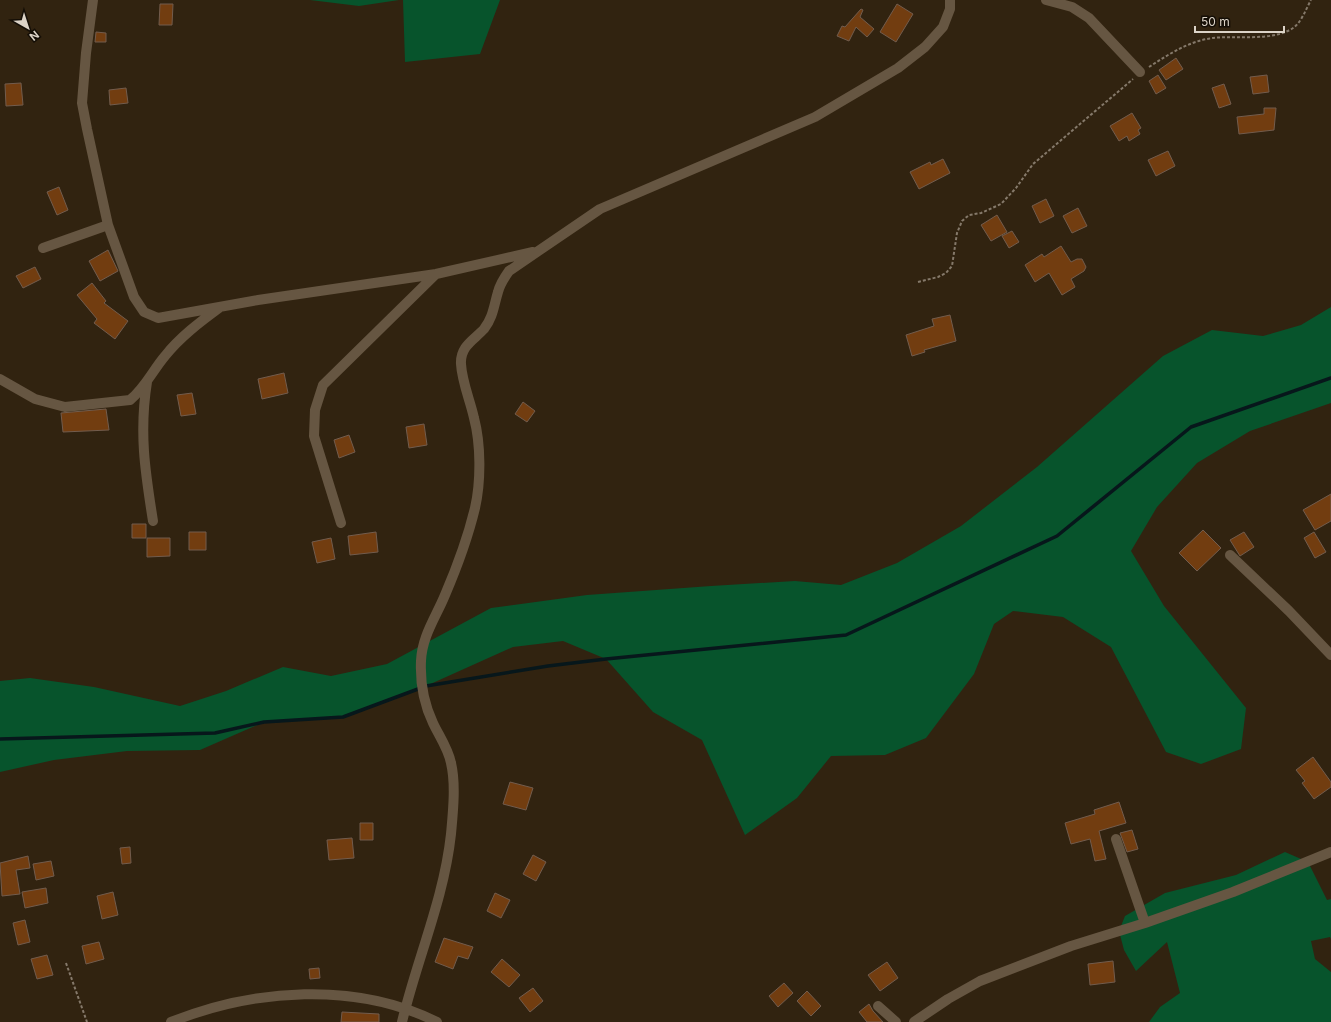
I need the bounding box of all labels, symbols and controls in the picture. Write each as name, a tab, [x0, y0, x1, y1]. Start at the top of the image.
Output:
north arrow	[8, 8, 48, 48]
scale bar	[1195, 8, 1284, 34]
text: 50 m	[1201, 14, 1230, 29]
text: N	[27, 28, 42, 44]

